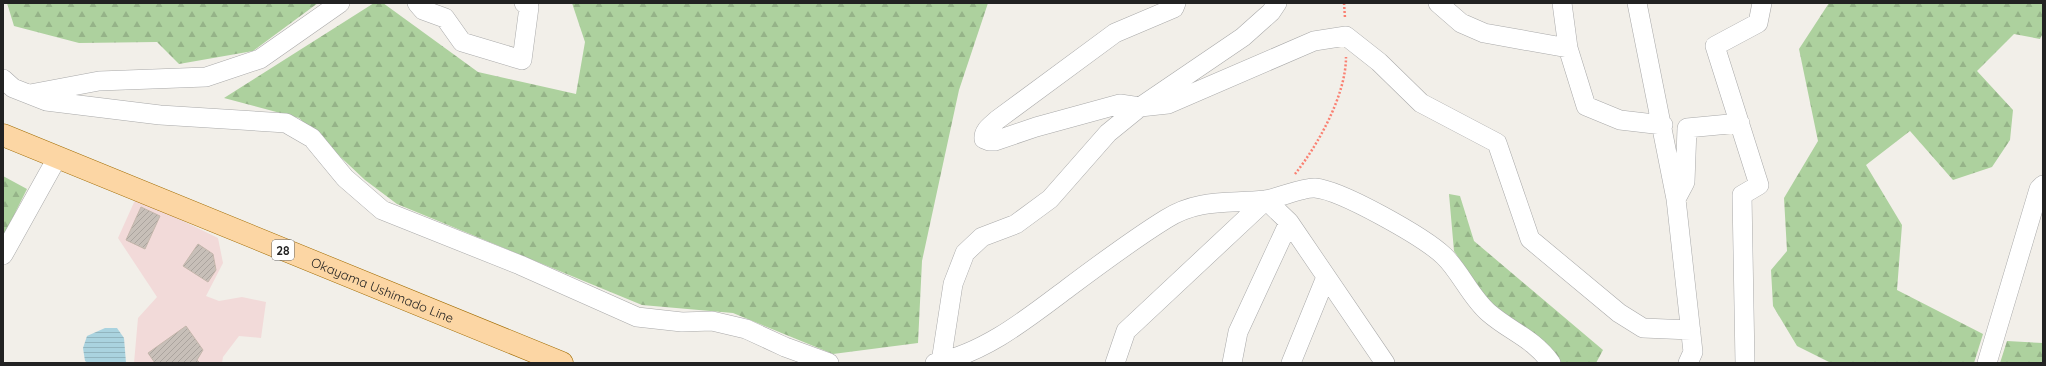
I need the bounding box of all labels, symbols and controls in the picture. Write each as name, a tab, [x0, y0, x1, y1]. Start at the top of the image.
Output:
road number: 28	[272, 240, 294, 260]
street label: Okayama Ushimado Line	[309, 254, 456, 326]

